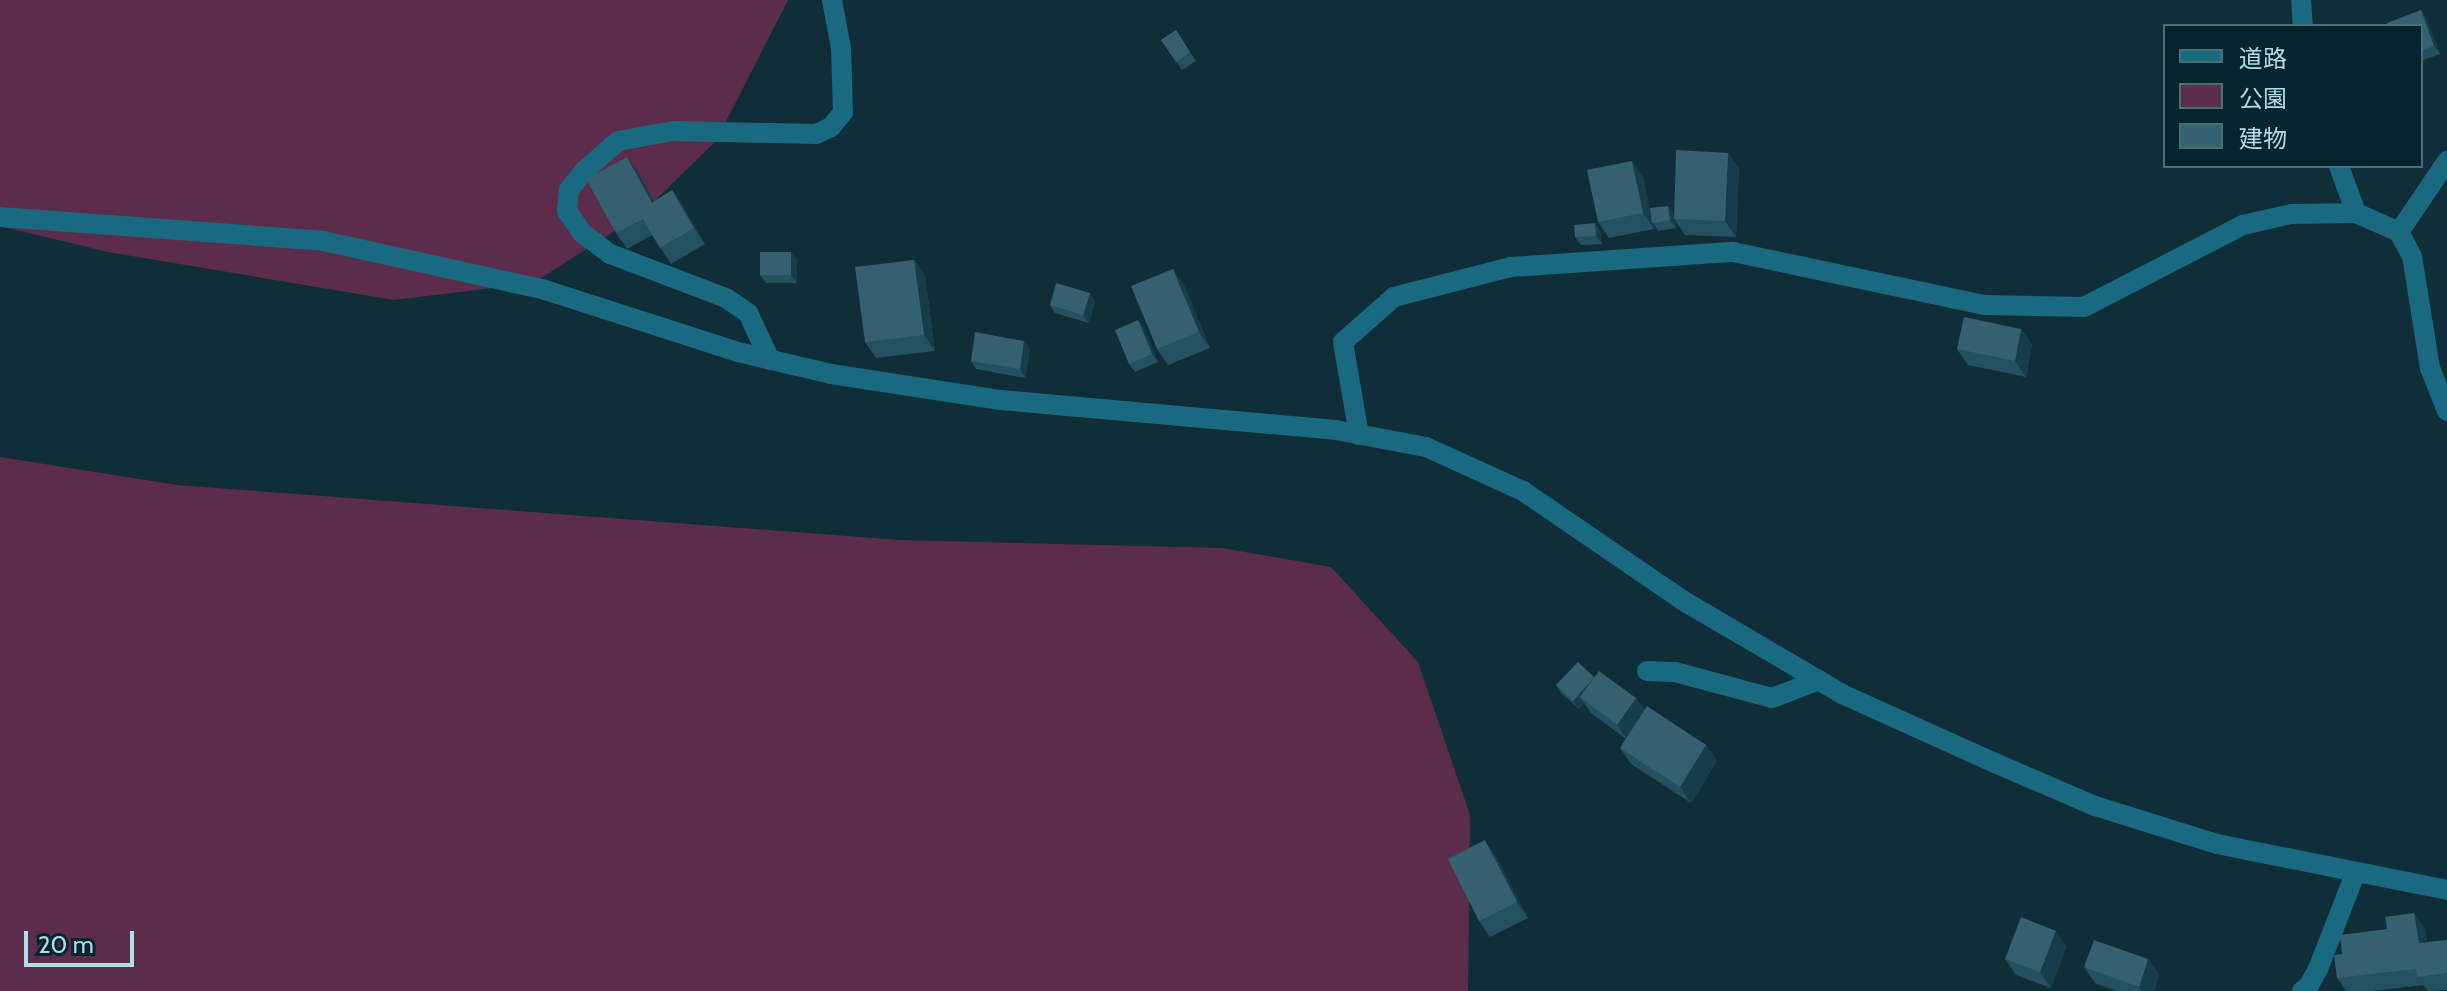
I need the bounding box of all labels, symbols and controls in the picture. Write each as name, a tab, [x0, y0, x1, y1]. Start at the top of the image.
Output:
legend	[2163, 24, 2423, 168]
text: 道路	[2239, 44, 2287, 73]
text: 公園	[2239, 84, 2287, 113]
text: 建物	[2239, 124, 2287, 153]
scale bar	[28, 915, 138, 965]
text: 20 m	[38, 930, 94, 959]

